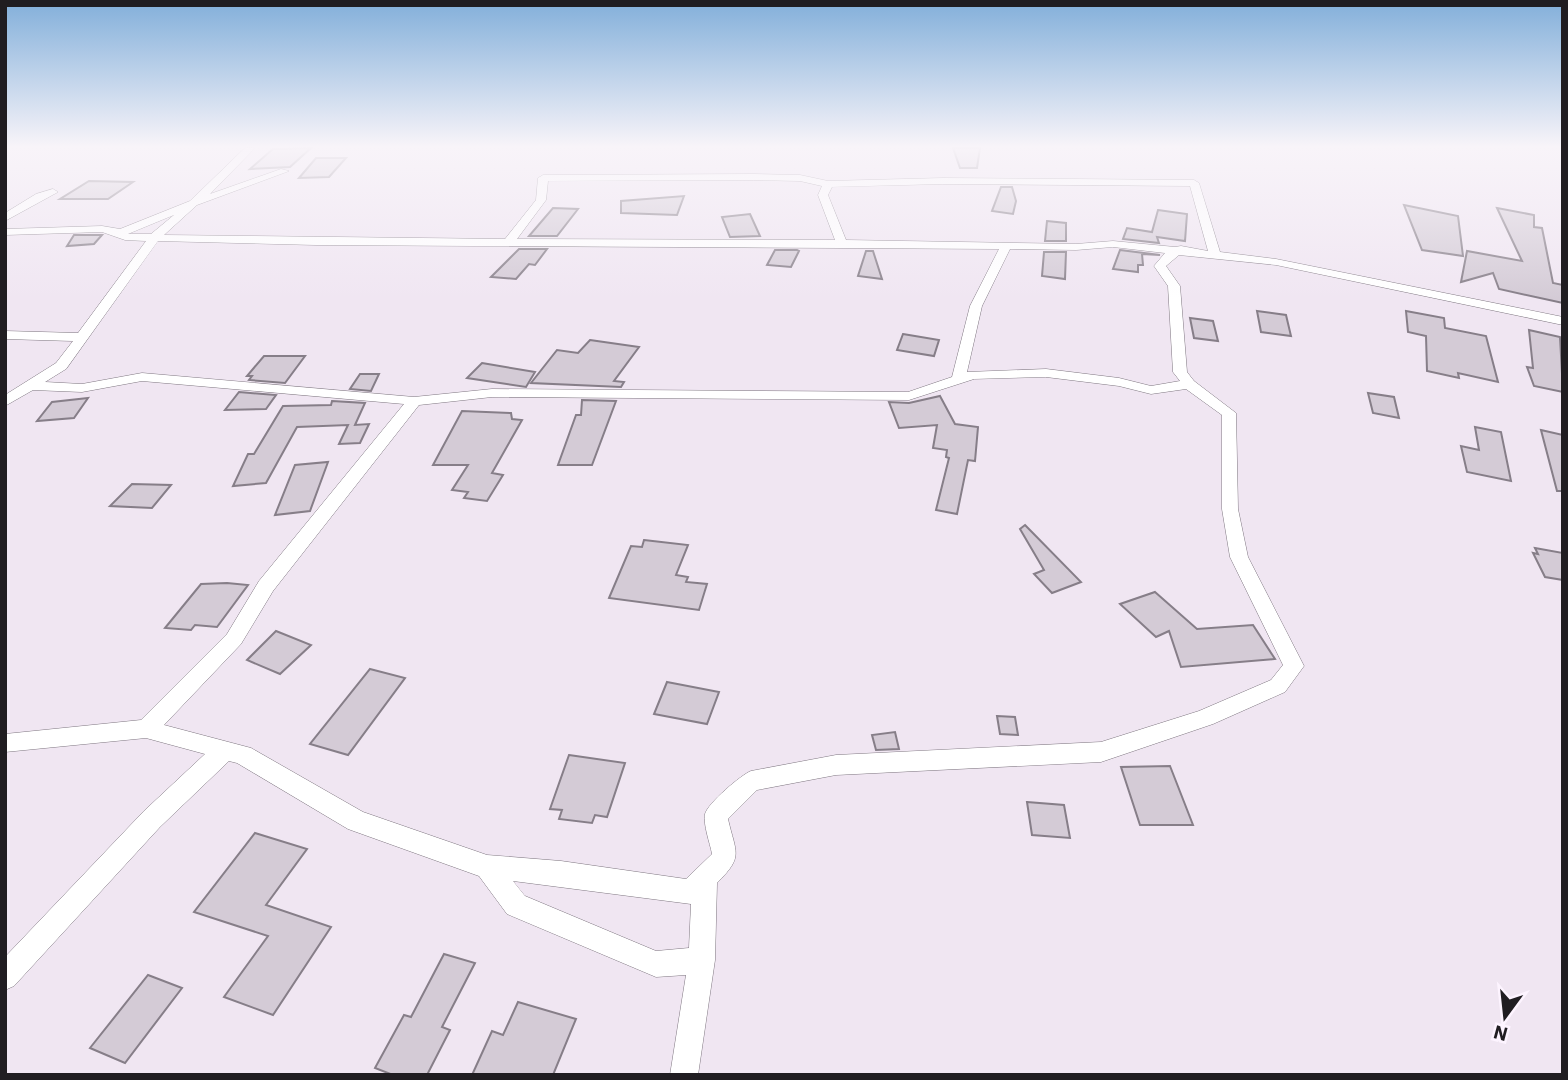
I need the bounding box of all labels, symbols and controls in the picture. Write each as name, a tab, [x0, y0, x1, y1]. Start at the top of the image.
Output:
north arrow	[1470, 982, 1540, 1052]
text: N	[1491, 1020, 1510, 1047]

